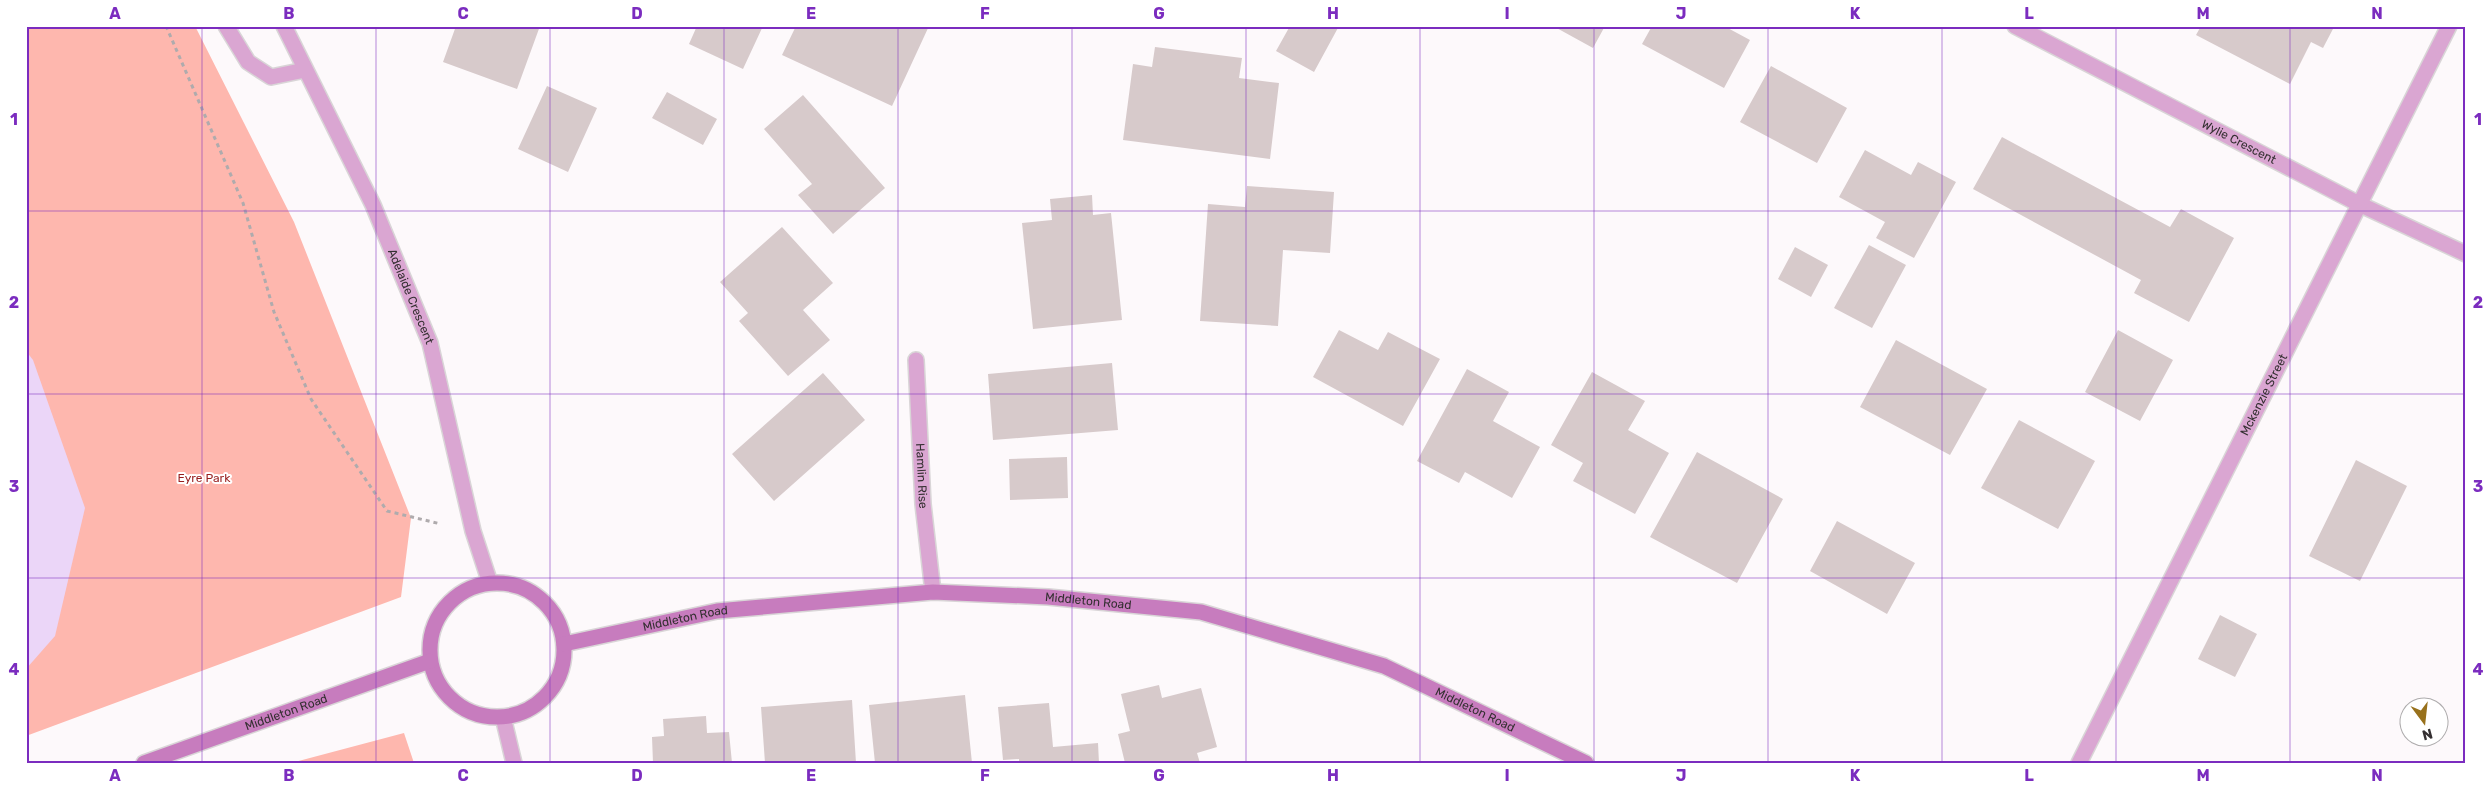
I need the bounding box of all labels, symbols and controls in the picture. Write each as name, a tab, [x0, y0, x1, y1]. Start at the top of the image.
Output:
text: A	[109, 4, 121, 23]
text: B	[283, 4, 295, 23]
text: C	[457, 4, 469, 23]
text: D	[631, 4, 643, 23]
text: E	[806, 4, 816, 23]
text: F	[980, 4, 990, 23]
text: G	[1153, 4, 1165, 23]
text: H	[1327, 4, 1339, 23]
text: I	[1504, 4, 1510, 23]
text: J	[1676, 4, 1686, 23]
text: K	[1850, 4, 1861, 23]
text: L	[2024, 4, 2034, 23]
text: M	[2196, 4, 2210, 23]
text: N	[2371, 4, 2383, 23]
text: 1	[10, 110, 18, 129]
text: 1	[2474, 110, 2482, 129]
street label: Wylie Crescent	[2199, 117, 2279, 167]
street label: Adelaide Crescent	[385, 247, 437, 347]
text: 2	[9, 293, 19, 312]
text: 2	[2473, 293, 2483, 312]
street label: Mckenzie Street	[2238, 351, 2290, 438]
street label: Hamlin Rise	[913, 443, 931, 510]
park label: Eyre Park	[178, 471, 231, 485]
text: 3	[9, 477, 19, 496]
text: 3	[2473, 477, 2483, 496]
street label: Middleton Road	[1045, 590, 1132, 612]
street label: Middleton Road	[641, 603, 728, 634]
text: 4	[9, 660, 20, 679]
text: 4	[2473, 660, 2484, 679]
street label: Middleton Road	[1433, 685, 1517, 735]
street label: Middleton Road	[243, 691, 329, 733]
north arrow	[2400, 696, 2450, 746]
text: N	[2420, 725, 2434, 744]
text: A	[109, 766, 121, 785]
text: B	[283, 766, 295, 785]
text: C	[457, 766, 469, 785]
text: D	[631, 766, 643, 785]
text: E	[806, 766, 816, 785]
text: F	[980, 766, 990, 785]
text: G	[1153, 766, 1165, 785]
text: H	[1327, 766, 1339, 785]
text: I	[1504, 766, 1510, 785]
text: J	[1676, 766, 1686, 785]
text: K	[1850, 766, 1861, 785]
text: L	[2024, 766, 2034, 785]
text: M	[2196, 766, 2210, 785]
text: N	[2371, 766, 2383, 785]

